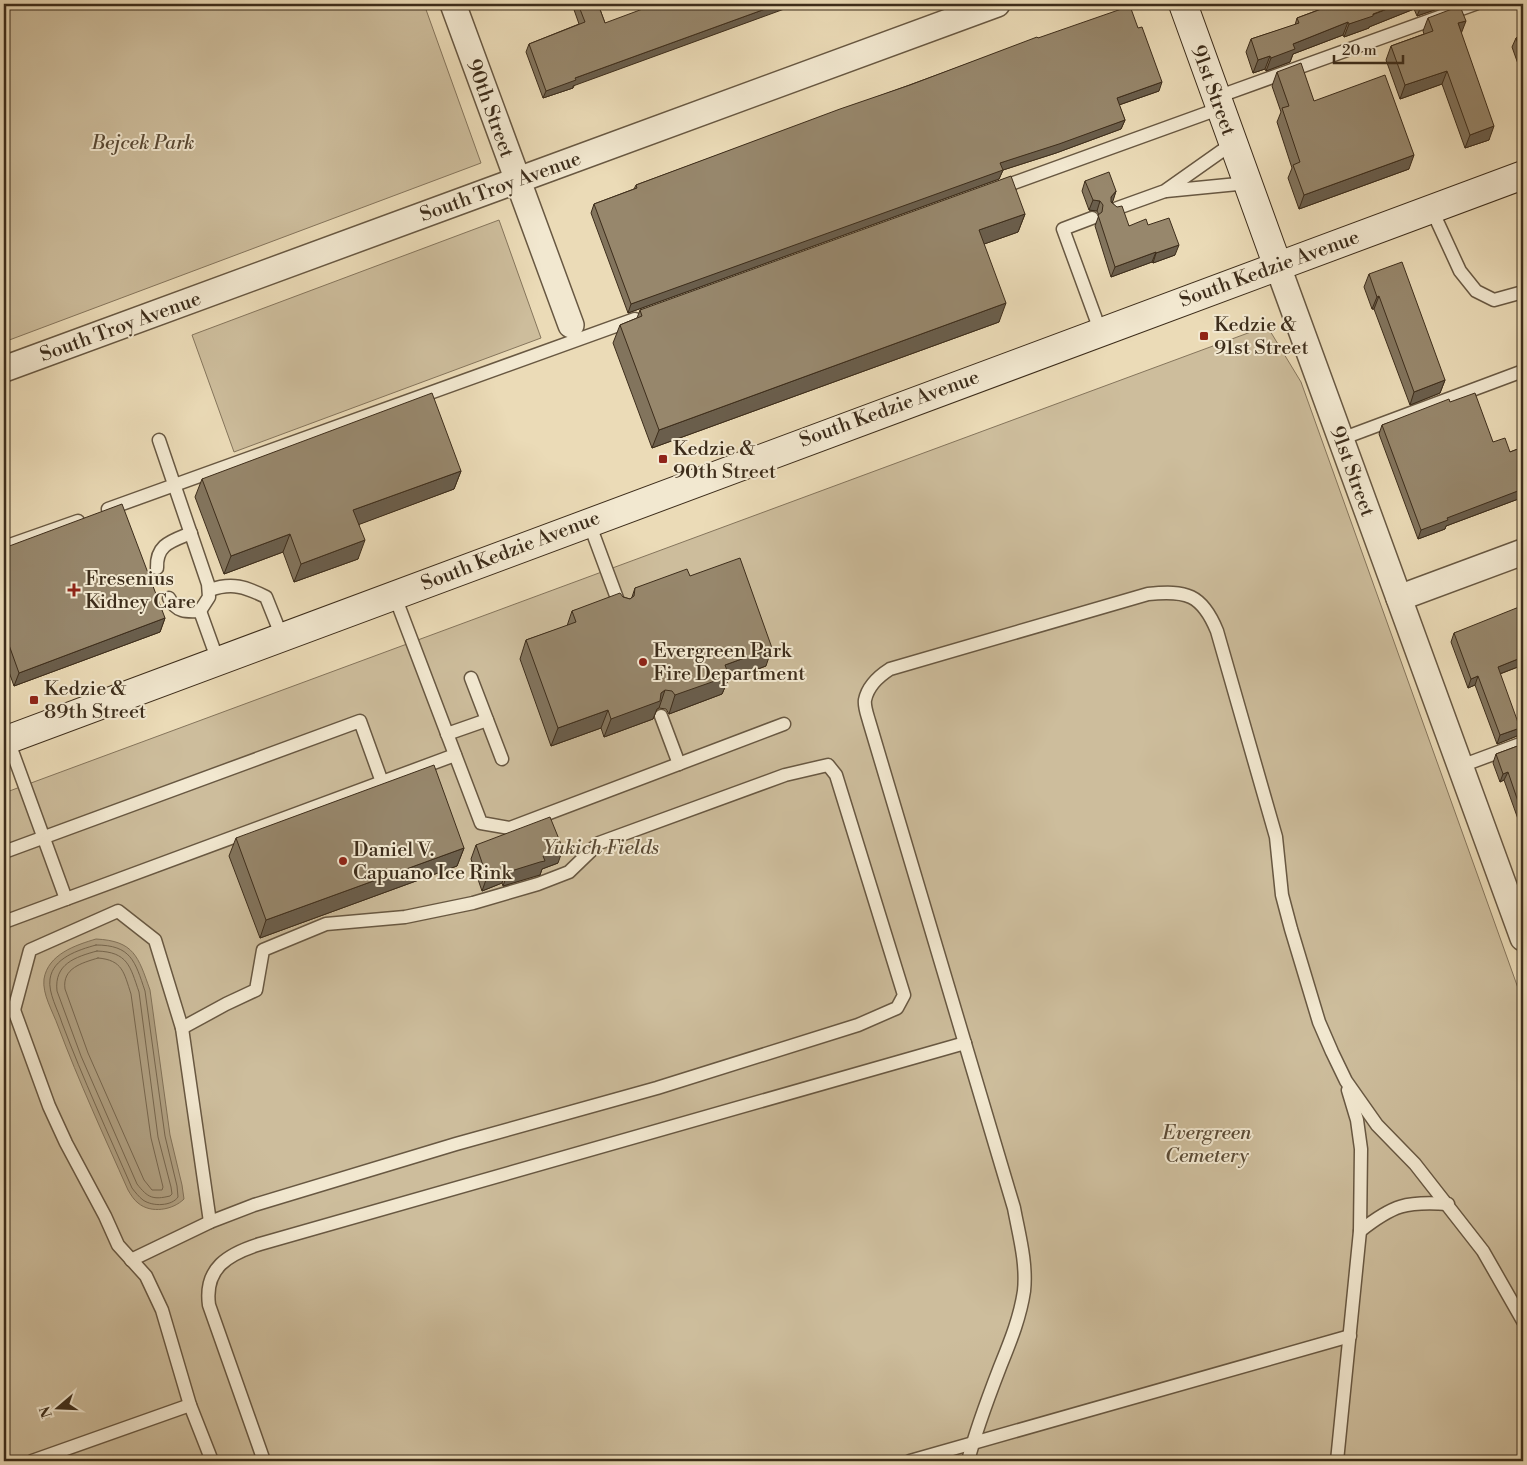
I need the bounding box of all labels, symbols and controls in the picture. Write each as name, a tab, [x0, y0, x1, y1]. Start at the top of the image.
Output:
scale bar	[1334, 32, 1403, 64]
text: 20 m	[1342, 41, 1377, 60]
street label: 91st Street	[1185, 42, 1241, 139]
street label: 90th Street	[460, 56, 519, 161]
park label: Bejcek Park	[91, 131, 194, 156]
street label: South Troy Avenue	[417, 147, 585, 228]
street label: South Kedzie Avenue	[1176, 225, 1363, 314]
street label: South Troy Avenue	[37, 287, 205, 368]
place label: Kedzie & 91st Street	[1214, 313, 1309, 361]
marker: Kedzie & 91st Street	[1198, 330, 1210, 342]
street label: South Kedzie Avenue	[796, 365, 983, 454]
street label: 91st Street	[1324, 423, 1380, 520]
place label: Kedzie & 90th Street	[673, 437, 776, 485]
marker: Kedzie & 90th Street	[657, 453, 669, 465]
street label: South Kedzie Avenue	[417, 506, 604, 597]
place label: Fresenius Kidney Care	[85, 567, 196, 615]
marker: Fresenius Kidney Care	[67, 583, 81, 597]
place label: Evergreen Park Fire Department	[653, 639, 805, 687]
marker: Evergreen Park Fire Department	[637, 656, 649, 668]
place label: Kedzie & 89th Street	[44, 677, 146, 725]
marker: Kedzie & 89th Street	[28, 694, 40, 706]
park label: Yukich Fields	[543, 836, 659, 861]
place label: Daniel V. Capuano Ice Rink	[353, 838, 513, 886]
marker: Daniel V. Capuano Ice Rink	[337, 855, 349, 867]
park label: Evergreen Cemetery	[1162, 1121, 1252, 1169]
north arrow	[32, 1382, 82, 1432]
text: N	[36, 1404, 57, 1420]

